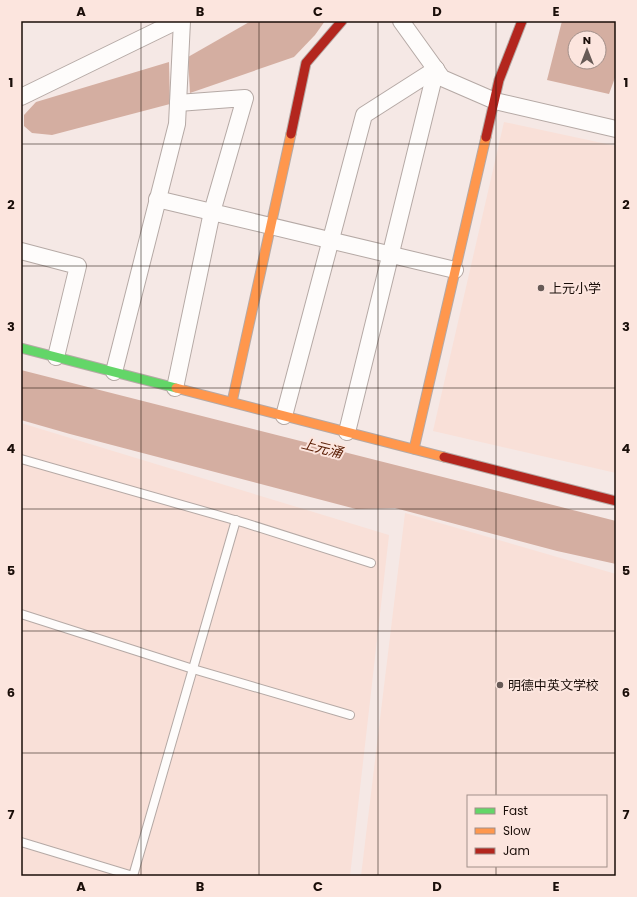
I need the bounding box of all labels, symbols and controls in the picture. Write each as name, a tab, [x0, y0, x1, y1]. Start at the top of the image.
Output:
text: A	[76, 2, 86, 21]
text: B	[196, 2, 205, 21]
text: C	[313, 2, 323, 21]
text: D	[432, 2, 442, 21]
text: E	[552, 2, 560, 21]
north arrow	[567, 30, 607, 70]
text: N	[583, 32, 591, 48]
text: 1	[9, 73, 13, 92]
text: 1	[624, 73, 628, 92]
text: 2	[7, 195, 15, 214]
text: 2	[622, 195, 630, 214]
place label: 上元小学	[549, 279, 601, 298]
marker: 上元小学	[536, 283, 546, 293]
text: 3	[7, 317, 15, 336]
text: 3	[622, 317, 630, 336]
water label: 上元涌	[299, 433, 347, 463]
text: 4	[7, 439, 16, 458]
text: 4	[622, 439, 631, 458]
text: 5	[7, 561, 15, 580]
text: 5	[622, 561, 630, 580]
place label: 明德中英文学校	[508, 676, 599, 695]
marker: 明德中英文学校	[495, 680, 505, 690]
text: 6	[7, 683, 15, 702]
text: 6	[622, 683, 630, 702]
legend	[467, 795, 607, 867]
text: Fast	[503, 802, 528, 819]
text: 7	[8, 805, 15, 824]
text: 7	[623, 805, 630, 824]
text: Slow	[503, 822, 531, 839]
text: Jam	[503, 842, 530, 859]
text: A	[76, 877, 86, 896]
text: B	[196, 877, 205, 896]
text: C	[313, 877, 323, 896]
text: D	[432, 877, 442, 896]
text: E	[552, 877, 560, 896]

